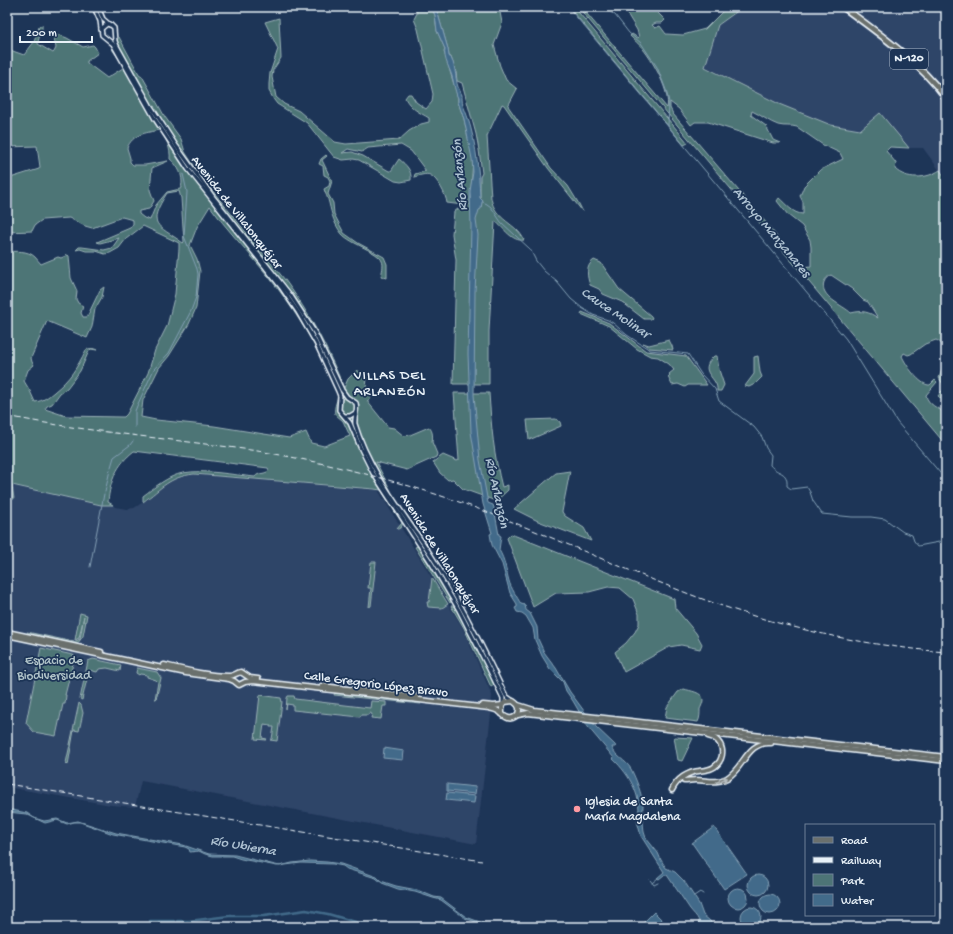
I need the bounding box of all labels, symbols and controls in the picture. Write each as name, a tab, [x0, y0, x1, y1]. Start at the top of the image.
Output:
scale bar	[20, 18, 92, 44]
text: 200 m	[26, 27, 57, 41]
road number: N-120	[890, 49, 928, 69]
water label: Río Arlanzón	[449, 138, 473, 211]
street label: Avenida de Villalonquéjar	[187, 153, 286, 274]
water label: Arroyo Manzanares	[728, 184, 815, 283]
water label: Cauce Molinar	[577, 285, 655, 345]
district label: VILLAS DEL ARLANZÓN	[353, 368, 426, 401]
water label: Río Arlanzón	[480, 456, 512, 530]
street label: Avenida de Villalonquéjar	[396, 491, 483, 618]
park label: Espacio de Biodiversidad	[16, 654, 92, 684]
street label: Calle Gregorio López Bravo	[303, 669, 449, 701]
one-way arrow	[716, 775, 728, 783]
place label: Iglesia de Santa María Magdalena	[585, 795, 681, 825]
marker: Iglesia de Santa María Magdalena	[572, 804, 582, 814]
legend	[805, 824, 935, 916]
water label: Río Ubierna	[209, 833, 278, 861]
text: Road	[841, 835, 868, 849]
text: Railway	[841, 855, 881, 869]
text: Park	[840, 875, 866, 889]
text: Water	[841, 895, 875, 909]

